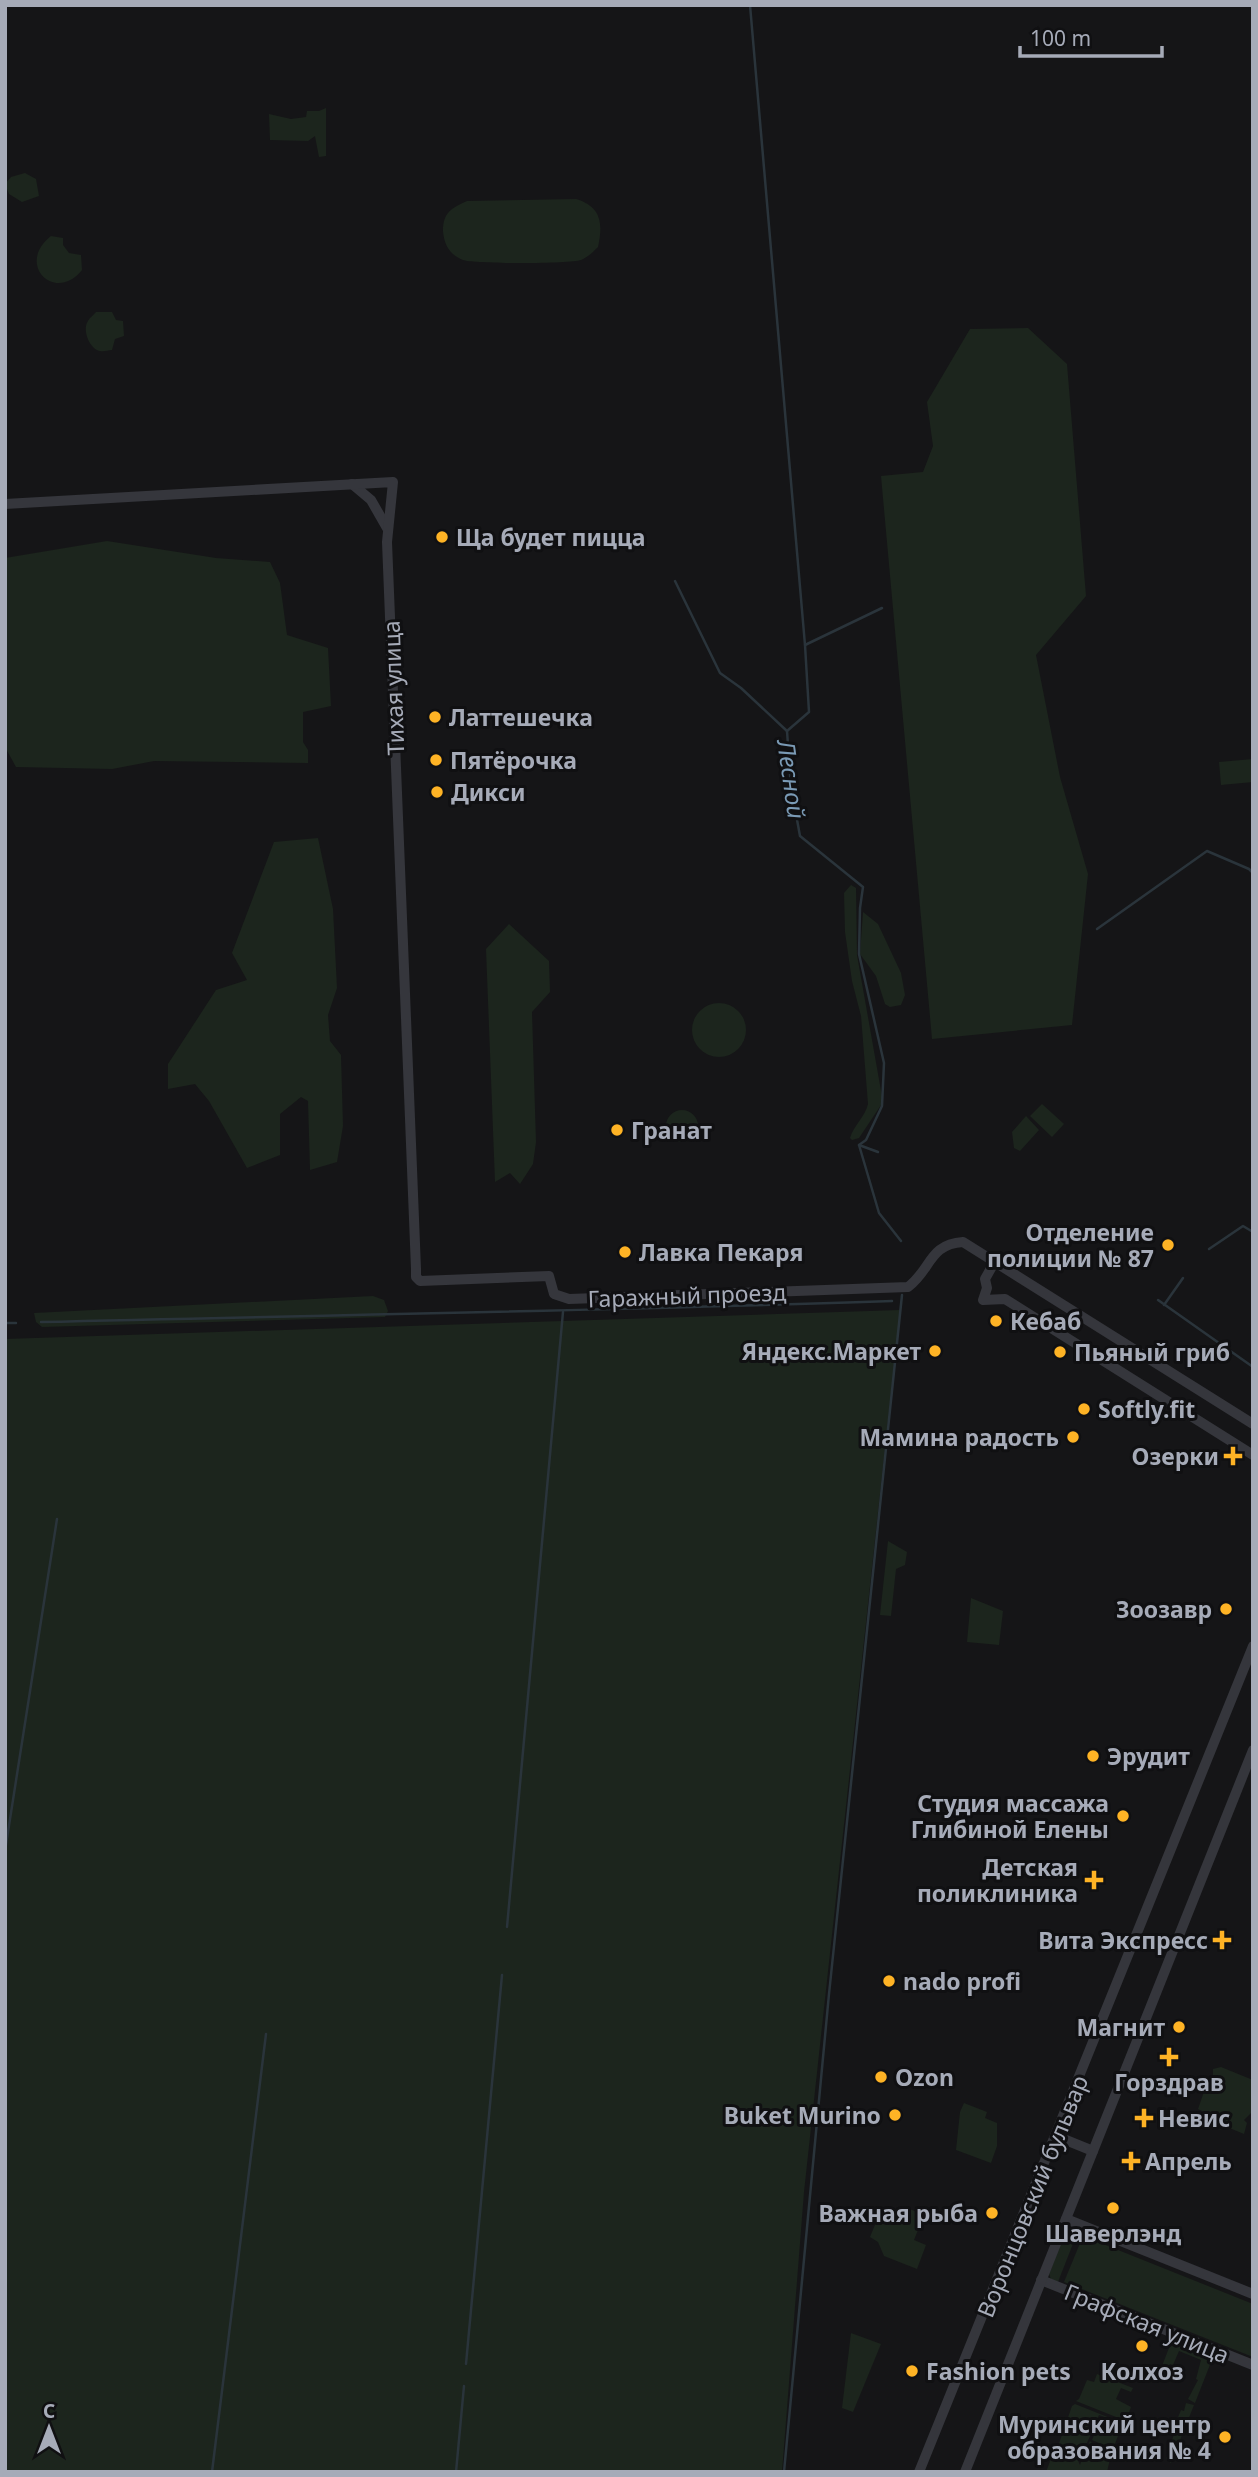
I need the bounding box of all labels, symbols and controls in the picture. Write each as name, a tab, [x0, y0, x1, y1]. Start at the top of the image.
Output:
scale bar	[1020, 14, 1162, 58]
text: 100 m	[1030, 24, 1091, 52]
place label: Ща будет пицца	[456, 521, 646, 553]
marker: Ща будет пицца	[434, 529, 450, 545]
street label: Тихая улица	[375, 620, 411, 756]
place label: Латтешечка	[449, 701, 593, 733]
marker: Латтешечка	[427, 709, 443, 725]
water label: Лесной	[770, 736, 814, 821]
place label: Пятёрочка	[450, 744, 577, 776]
marker: Пятёрочка	[428, 752, 444, 768]
place label: Дикси	[451, 776, 526, 808]
marker: Дикси	[429, 784, 445, 800]
place label: Гранат	[631, 1114, 712, 1146]
marker: Гранат	[609, 1122, 625, 1138]
place label: Отделение полиции № 87	[987, 1216, 1154, 1274]
place label: Лавка Пекаря	[639, 1236, 803, 1268]
marker: Отделение полиции № 87	[1160, 1237, 1176, 1253]
marker: Лавка Пекаря	[617, 1244, 633, 1260]
street label: Гаражный проезд	[587, 1276, 787, 1314]
place label: Кебаб	[1010, 1305, 1081, 1337]
marker: Кебаб	[988, 1313, 1004, 1329]
place label: Яндекс.Маркет	[741, 1335, 921, 1367]
place label: Пьяный гриб	[1074, 1336, 1230, 1368]
marker: Яндекс.Маркет	[927, 1343, 943, 1359]
marker: Пьяный гриб	[1052, 1344, 1068, 1360]
place label: Softly.fit	[1098, 1393, 1195, 1425]
marker: Softly.fit	[1076, 1401, 1092, 1417]
place label: Мамина радость	[860, 1421, 1059, 1453]
marker: Мамина радость	[1065, 1429, 1081, 1445]
place label: Озерки	[1132, 1440, 1219, 1472]
marker: Озерки	[1225, 1448, 1241, 1464]
place label: Зоозавр	[1116, 1593, 1212, 1625]
marker: Зоозавр	[1218, 1601, 1234, 1617]
place label: Эрудит	[1107, 1740, 1190, 1772]
marker: Эрудит	[1085, 1748, 1101, 1764]
place label: Студия массажа Глибиной Елены	[911, 1787, 1109, 1845]
marker: Студия массажа Глибиной Елены	[1115, 1808, 1131, 1824]
place label: Детская поликлиника	[917, 1851, 1078, 1909]
marker: Детская поликлиника	[1084, 1870, 1104, 1890]
place label: Вита Экспресс	[1038, 1924, 1208, 1956]
marker: Вита Экспресс	[1214, 1932, 1230, 1948]
place label: nado profi	[903, 1965, 1021, 1997]
marker: nado profi	[881, 1973, 897, 1989]
place label: Магнит	[1076, 2011, 1165, 2043]
marker: Магнит	[1171, 2019, 1187, 2035]
marker: Горздрав	[1161, 2049, 1177, 2065]
place label: Ozon	[895, 2061, 954, 2093]
place label: Горздрав	[1114, 2066, 1224, 2098]
marker: Ozon	[873, 2069, 889, 2085]
street label: Воронцовский бульвар	[969, 2070, 1095, 2322]
place label: Buket Murino	[724, 2099, 881, 2131]
place label: Невис	[1158, 2102, 1230, 2134]
marker: Buket Murino	[887, 2107, 903, 2123]
marker: Невис	[1136, 2110, 1152, 2126]
place label: Апрель	[1145, 2145, 1232, 2177]
marker: Апрель	[1123, 2153, 1139, 2169]
place label: Важная рыба	[819, 2197, 978, 2229]
marker: Шаверлэнд	[1105, 2200, 1121, 2216]
marker: Важная рыба	[984, 2205, 1000, 2221]
place label: Шаверлэнд	[1045, 2217, 1181, 2249]
street label: Графская улица	[1060, 2275, 1234, 2371]
marker: Колхоз	[1134, 2338, 1150, 2354]
place label: Fashion pets	[926, 2355, 1071, 2387]
place label: Колхоз	[1100, 2355, 1184, 2387]
marker: Fashion pets	[904, 2363, 920, 2379]
north arrow	[14, 2393, 84, 2463]
text: С	[43, 2398, 55, 2424]
place label: Муринский центр образования № 4	[998, 2408, 1211, 2466]
marker: Муринский центр образования № 4	[1217, 2429, 1233, 2445]

